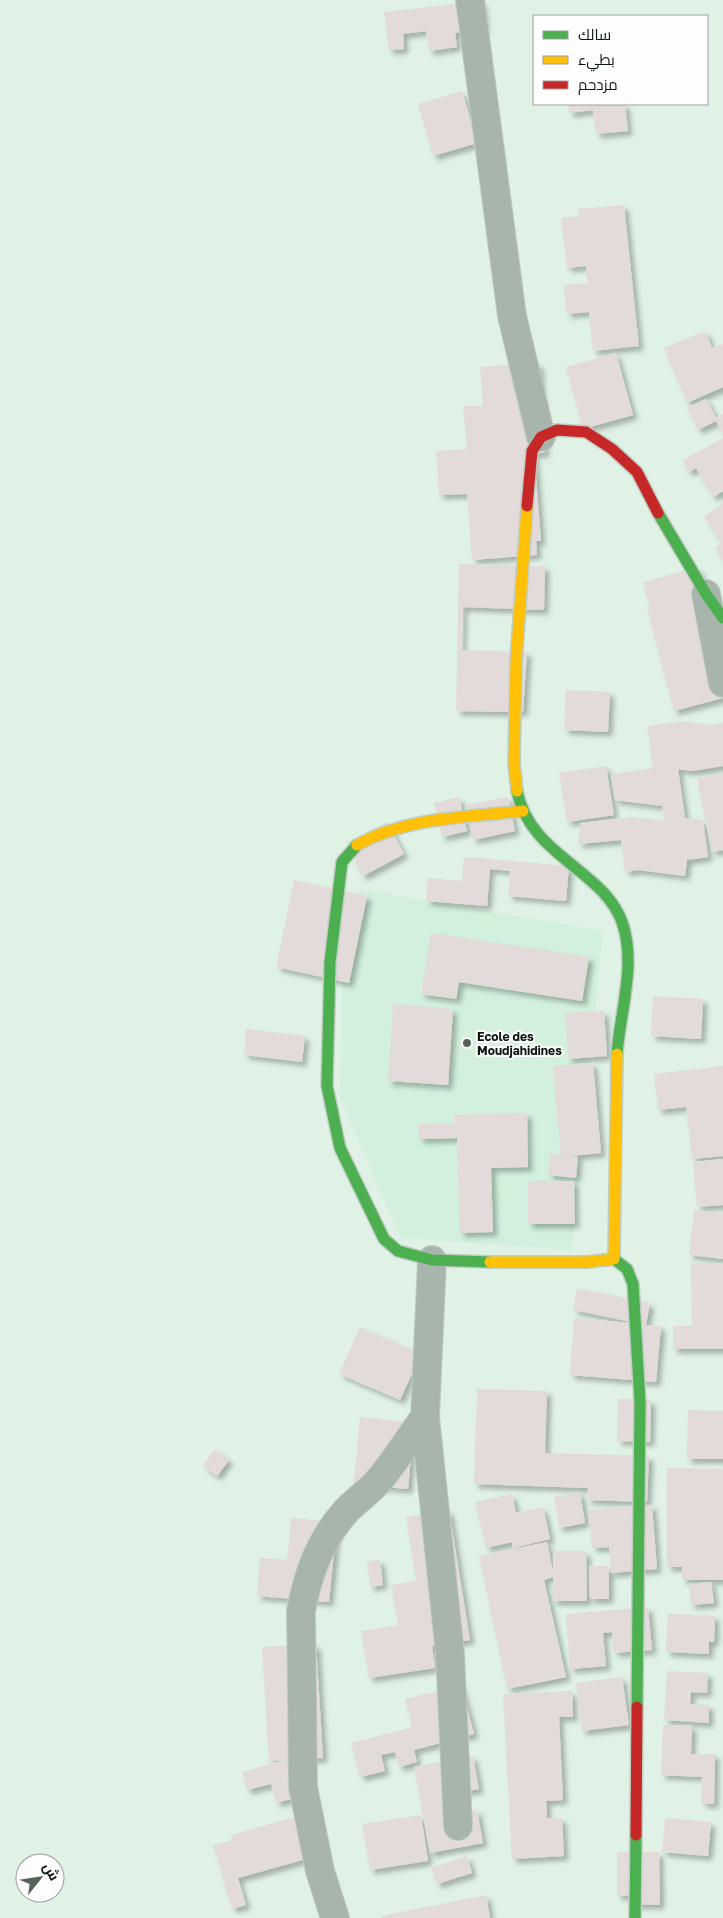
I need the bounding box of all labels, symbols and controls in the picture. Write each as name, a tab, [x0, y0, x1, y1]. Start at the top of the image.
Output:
legend	[533, 15, 708, 105]
text: سالك	[578, 25, 611, 43]
text: بطيء	[578, 50, 615, 72]
text: مزدحم	[578, 75, 618, 95]
place label: Ecole des Moudjahidines	[477, 1029, 562, 1058]
marker: Ecole des Moudjahidines	[461, 1037, 473, 1049]
north arrow	[15, 1853, 65, 1903]
text: ش	[39, 1859, 64, 1884]

